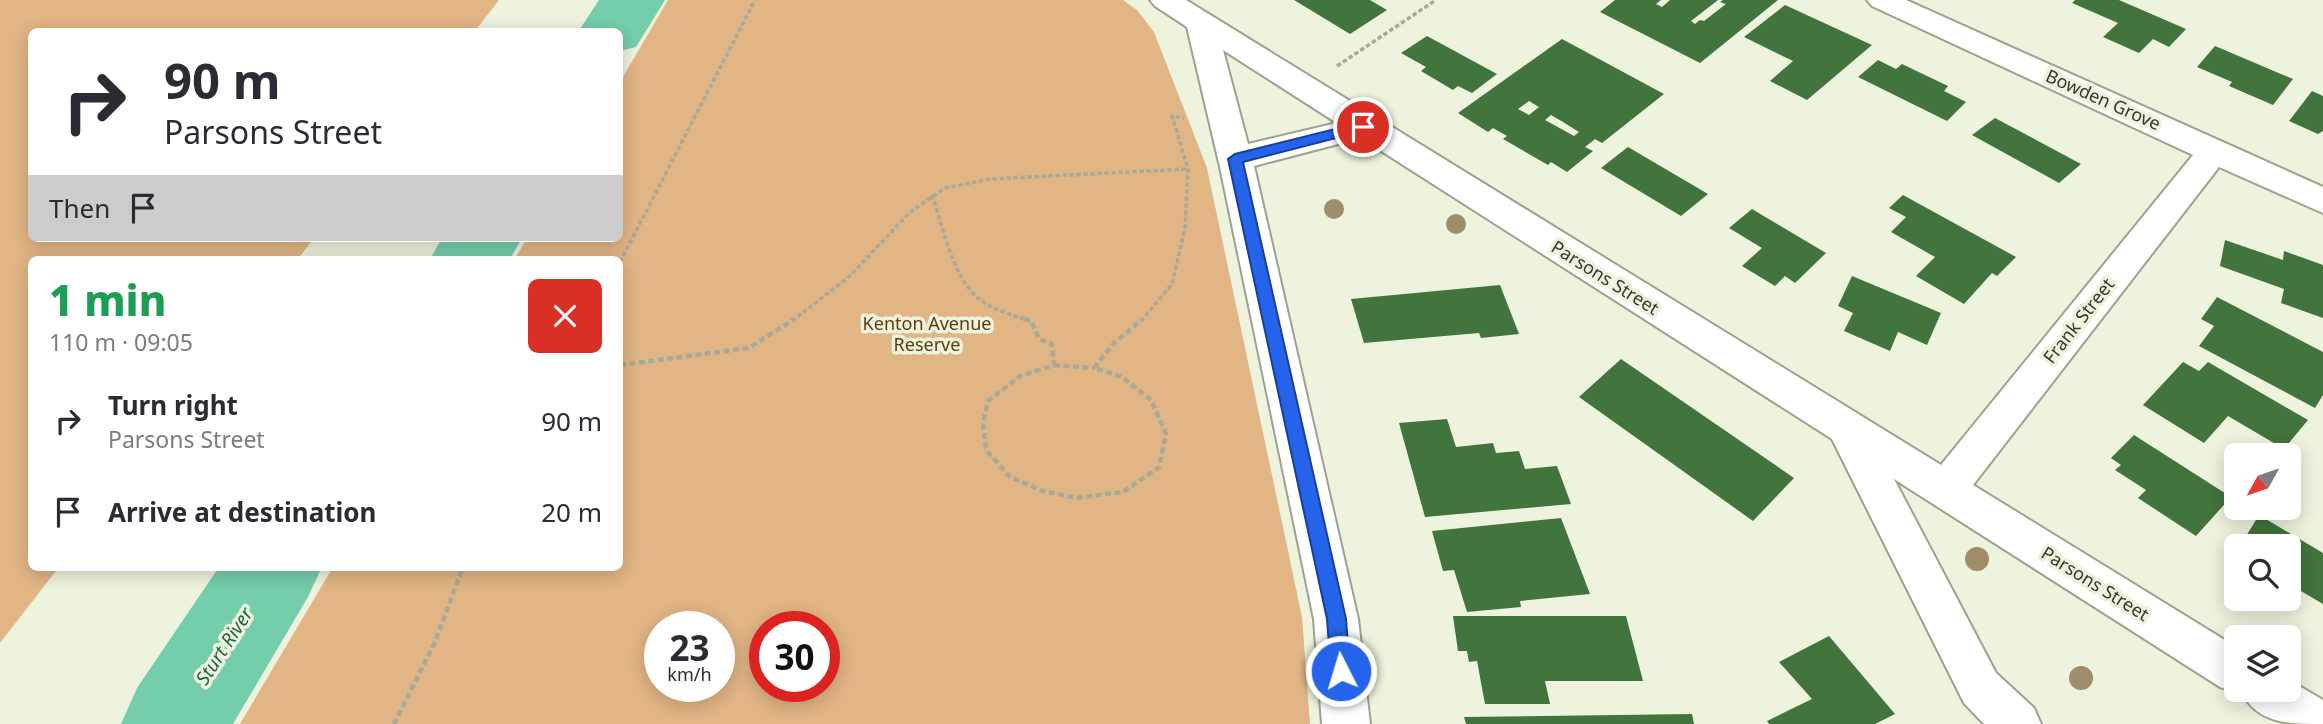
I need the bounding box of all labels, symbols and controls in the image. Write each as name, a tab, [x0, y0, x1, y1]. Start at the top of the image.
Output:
text: 90 m	[164, 47, 281, 113]
icon: right	[49, 56, 140, 147]
street label: Bowden Grove	[2042, 63, 2165, 135]
pin	[1333, 97, 1393, 157]
icon: arrive	[1344, 108, 1382, 146]
text: Parsons Street	[164, 110, 382, 153]
icon: arrive	[124, 189, 162, 227]
text: Then	[49, 190, 110, 226]
street label: Parsons Street	[1547, 234, 1664, 320]
text: 1 min	[49, 271, 166, 328]
street label: Frank Street	[2037, 272, 2119, 368]
button: close	[528, 279, 602, 353]
park label: Kenton Avenue Reserve	[863, 311, 991, 356]
text: 110 m · 09:05	[49, 326, 193, 358]
text: Turn right	[108, 387, 238, 423]
icon: right	[49, 402, 87, 440]
text: 90 m	[541, 403, 602, 439]
text: Parsons Street	[108, 423, 265, 455]
north arrow	[2224, 443, 2301, 520]
map controls	[2224, 443, 2301, 702]
icon: arrive	[49, 493, 87, 531]
text: Arrive at destination	[108, 494, 377, 530]
text: 20 m	[541, 494, 602, 530]
button: search	[2224, 534, 2301, 611]
street label: Parsons Street	[2037, 540, 2154, 626]
water label: Sturt River	[189, 601, 259, 690]
speed limit sign: 30	[749, 611, 840, 702]
text: 23	[669, 624, 710, 671]
button: layers	[2224, 625, 2301, 702]
position arrow	[1304, 634, 1378, 708]
text: km/h	[667, 662, 712, 686]

